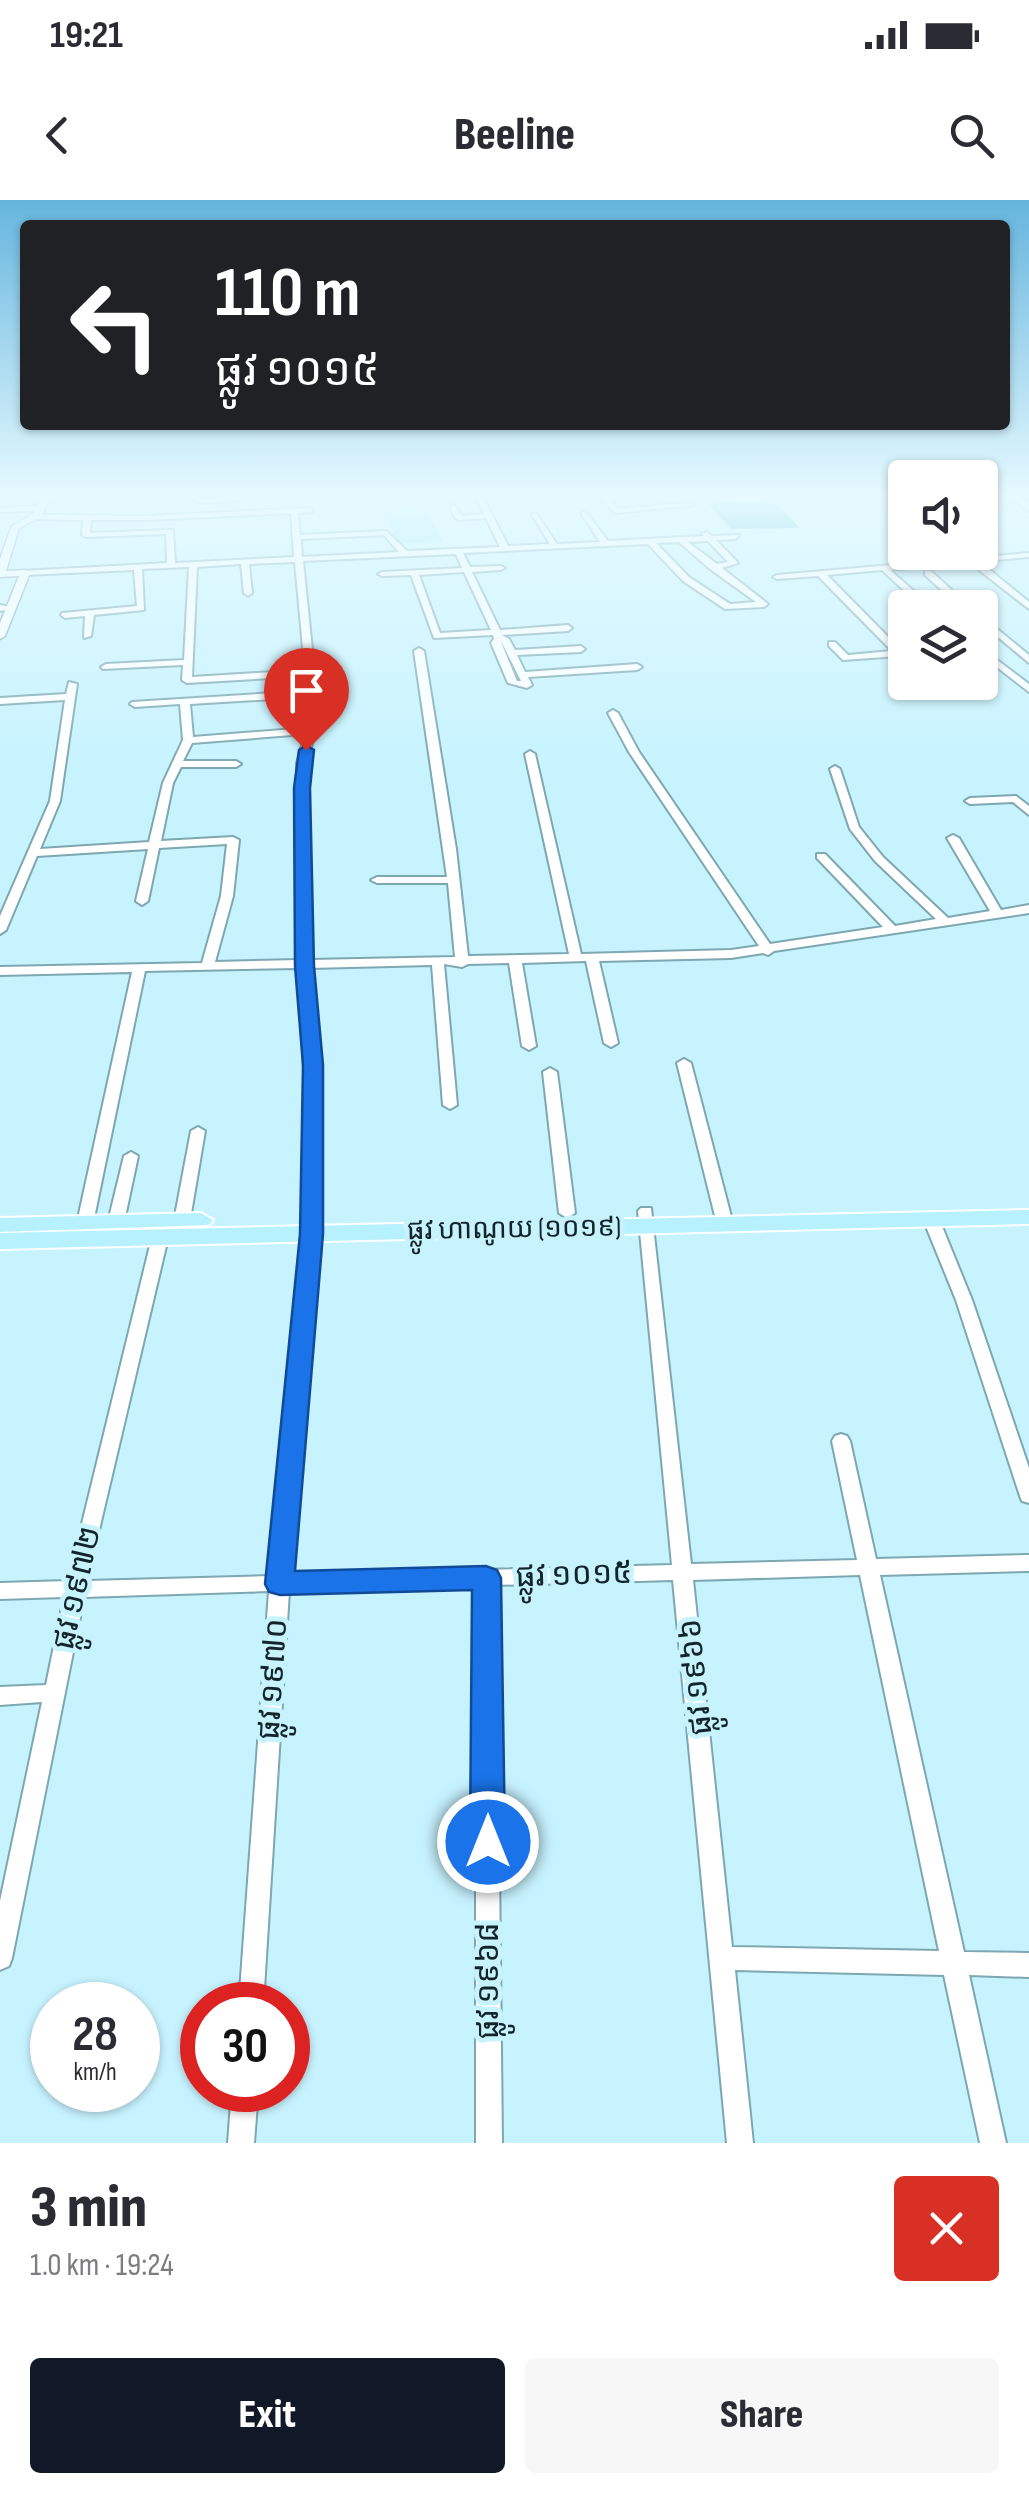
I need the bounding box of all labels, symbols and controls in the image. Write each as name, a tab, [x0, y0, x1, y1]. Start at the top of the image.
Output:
text: 19:21	[50, 13, 123, 58]
icon: back	[30, 108, 85, 163]
text: Beeline	[454, 108, 575, 163]
icon: search	[944, 108, 999, 163]
text: 110 m	[215, 252, 361, 336]
icon: left	[50, 260, 180, 390]
text: ផ្លូវ ១០១៥	[215, 344, 380, 399]
map controls	[888, 460, 998, 700]
button: sound	[888, 460, 998, 570]
button: layers	[888, 590, 998, 700]
pin	[264, 648, 349, 751]
icon: arrive	[279, 663, 334, 718]
street label: ផ្លូវ ហាណូយ (១០១៩)	[406, 1211, 622, 1255]
street label: ផ្លូវ ១៩៧២	[44, 1522, 117, 1655]
street label: ផ្លូវ ១០១៥	[515, 1553, 633, 1604]
street label: ផ្លូវ ១៩៦៦	[670, 1616, 729, 1737]
street label: ផ្លូវ ១៩៧០	[249, 1617, 304, 1742]
position arrow	[436, 1790, 540, 1894]
street label: ផ្លូវ ១៩៦៨	[469, 1922, 515, 2040]
speed limit sign: 30	[180, 1982, 310, 2112]
text: 28	[72, 2005, 118, 2065]
text: km/h	[73, 2057, 117, 2088]
text: 3 min	[30, 2172, 147, 2244]
button: close	[894, 2176, 999, 2281]
text: 1.0 km · 19:24	[30, 2246, 174, 2285]
button: Exit	[30, 2358, 505, 2473]
button: Share	[525, 2358, 999, 2473]

